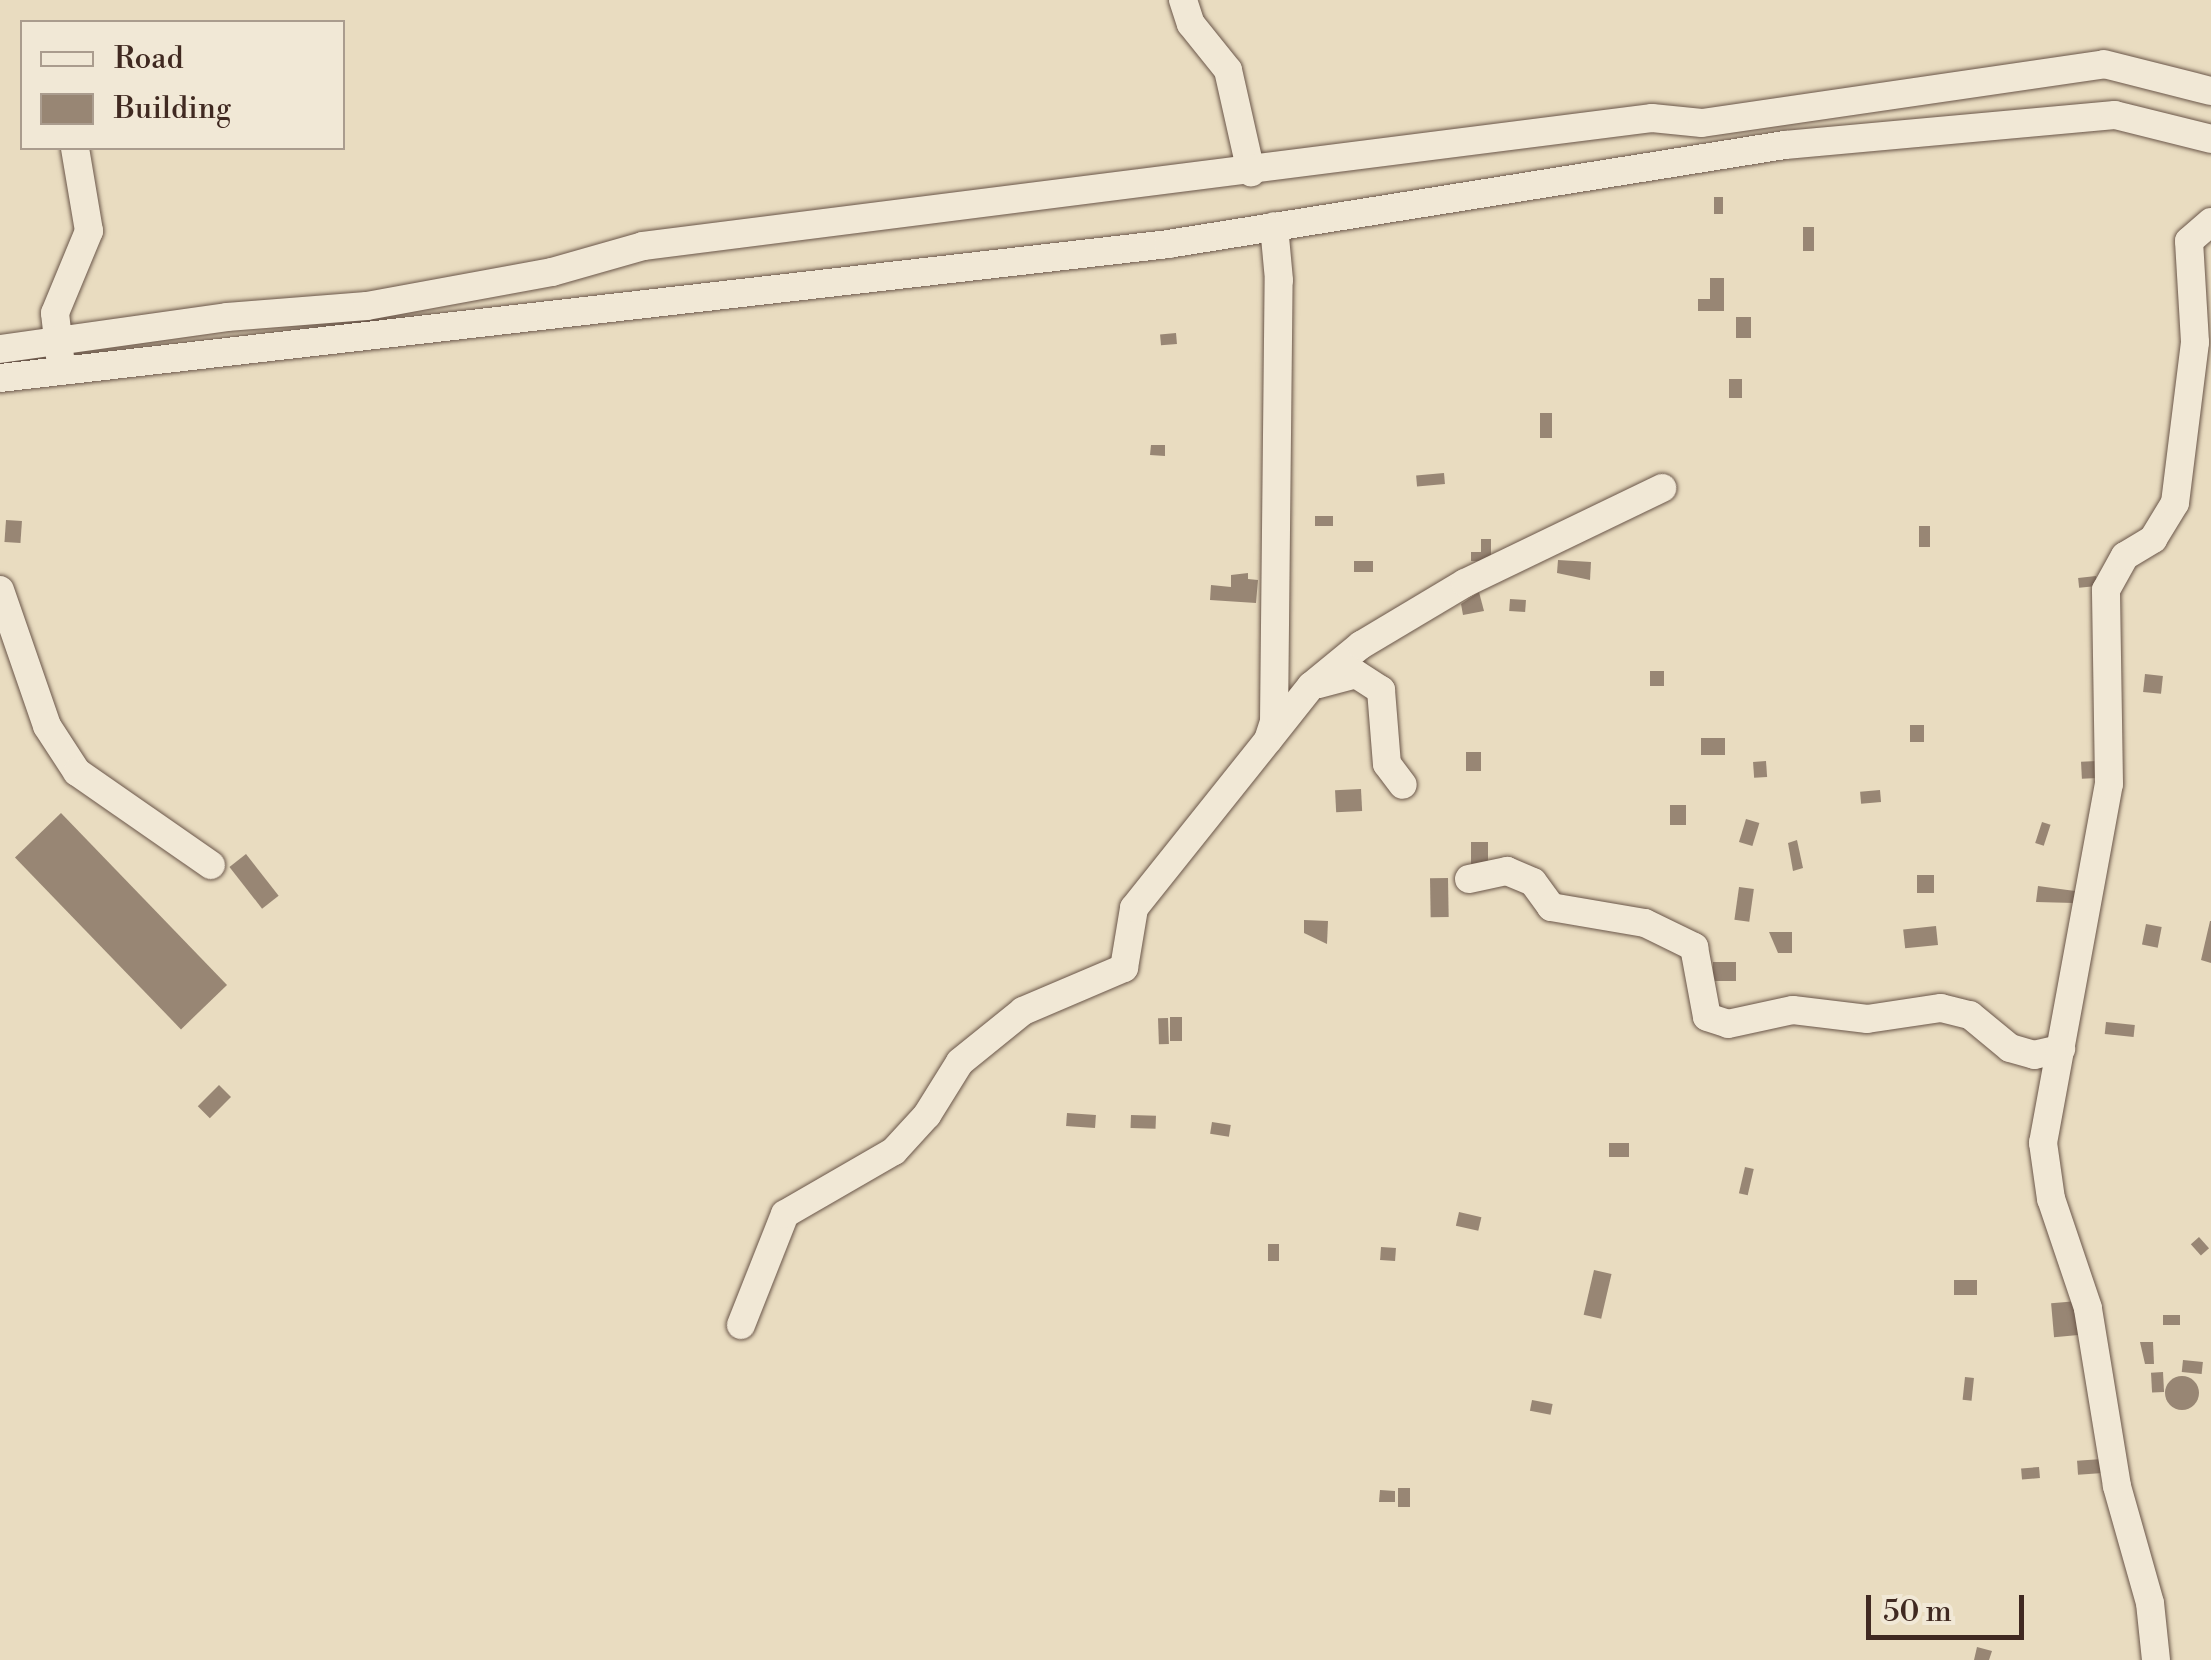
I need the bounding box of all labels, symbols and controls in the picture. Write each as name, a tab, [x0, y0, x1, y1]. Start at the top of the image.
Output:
legend	[20, 20, 345, 150]
text: Road	[114, 40, 184, 78]
text: Building	[114, 90, 231, 128]
scale bar	[1871, 1575, 2028, 1637]
text: 50 m	[1883, 1593, 1952, 1631]

